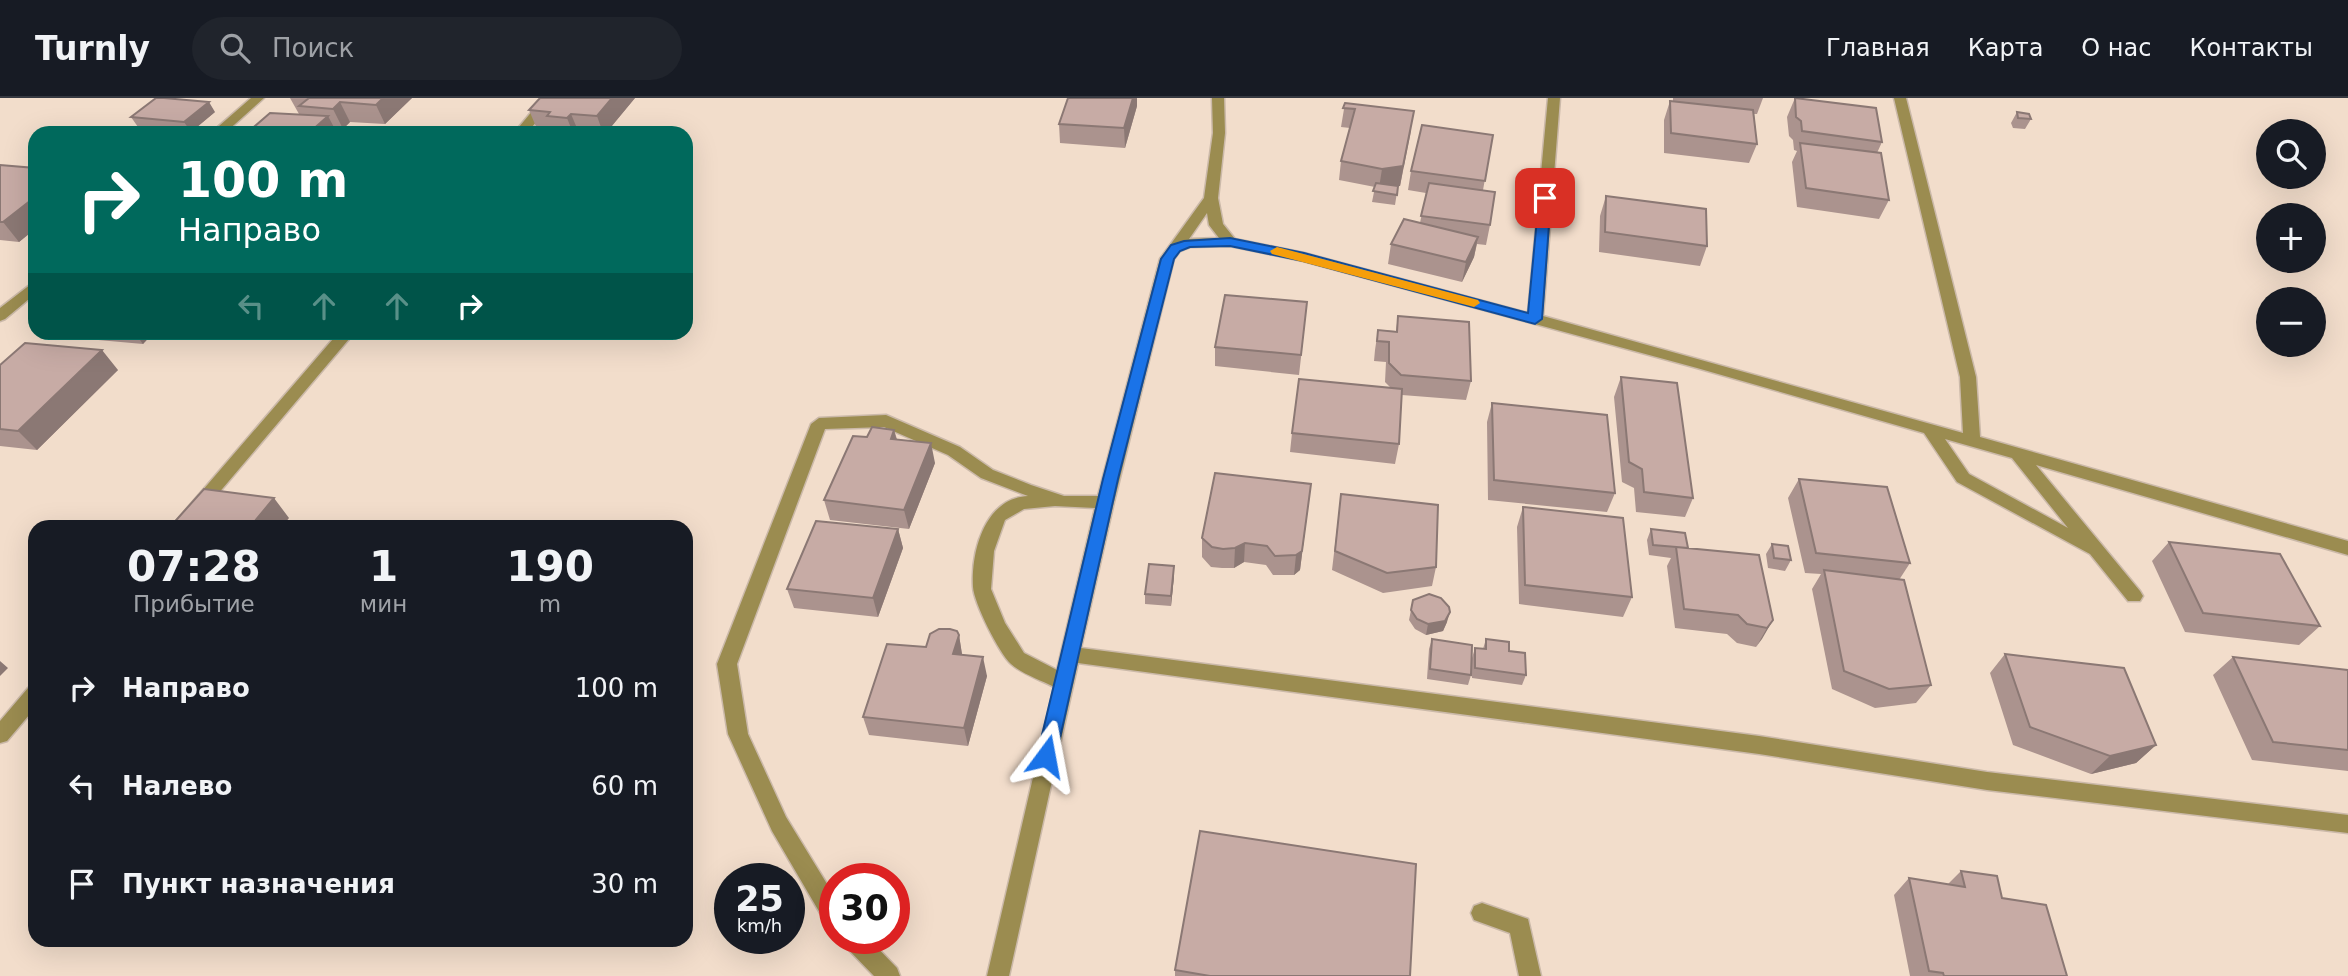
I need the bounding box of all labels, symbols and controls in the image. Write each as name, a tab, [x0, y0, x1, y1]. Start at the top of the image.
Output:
search box	[192, 17, 682, 80]
text: Turnly	[35, 29, 150, 68]
icon: search	[216, 29, 254, 67]
text: Поиск	[272, 33, 354, 63]
text: Главная	[1826, 34, 1930, 62]
text: Карта	[1968, 34, 2043, 62]
text: О нас	[2081, 34, 2151, 62]
text: Контакты	[2189, 34, 2313, 62]
map controls	[2256, 119, 2326, 357]
button: search	[2256, 119, 2326, 189]
text: 100 m	[178, 152, 348, 209]
icon: right	[63, 154, 154, 245]
pin	[1515, 168, 1575, 228]
icon: arrive	[1526, 179, 1564, 217]
button: +	[2256, 203, 2326, 273]
text: Направо	[178, 211, 321, 249]
icon: left	[232, 287, 270, 325]
icon: ahead	[305, 287, 343, 325]
icon: ahead	[378, 287, 416, 325]
icon: right	[451, 287, 489, 325]
button: −	[2256, 287, 2326, 357]
text: 07:28	[127, 542, 261, 591]
text: 1	[369, 542, 398, 591]
text: 190	[506, 542, 594, 591]
text: Прибытие	[133, 591, 255, 617]
text: мин	[360, 591, 407, 617]
text: m	[539, 591, 561, 617]
icon: right	[63, 669, 101, 707]
text: Направо	[122, 673, 250, 703]
text: 100 m	[575, 673, 658, 703]
position arrow	[1009, 719, 1083, 793]
icon: left	[63, 767, 101, 805]
text: Налево	[122, 771, 232, 801]
text: 60 m	[591, 771, 658, 801]
speed limit sign: 30	[819, 863, 910, 954]
icon: arrive	[63, 865, 101, 903]
text: Пункт назначения	[122, 869, 395, 899]
text: 30 m	[591, 869, 658, 899]
text: 25	[735, 879, 784, 919]
text: km/h	[737, 915, 782, 936]

